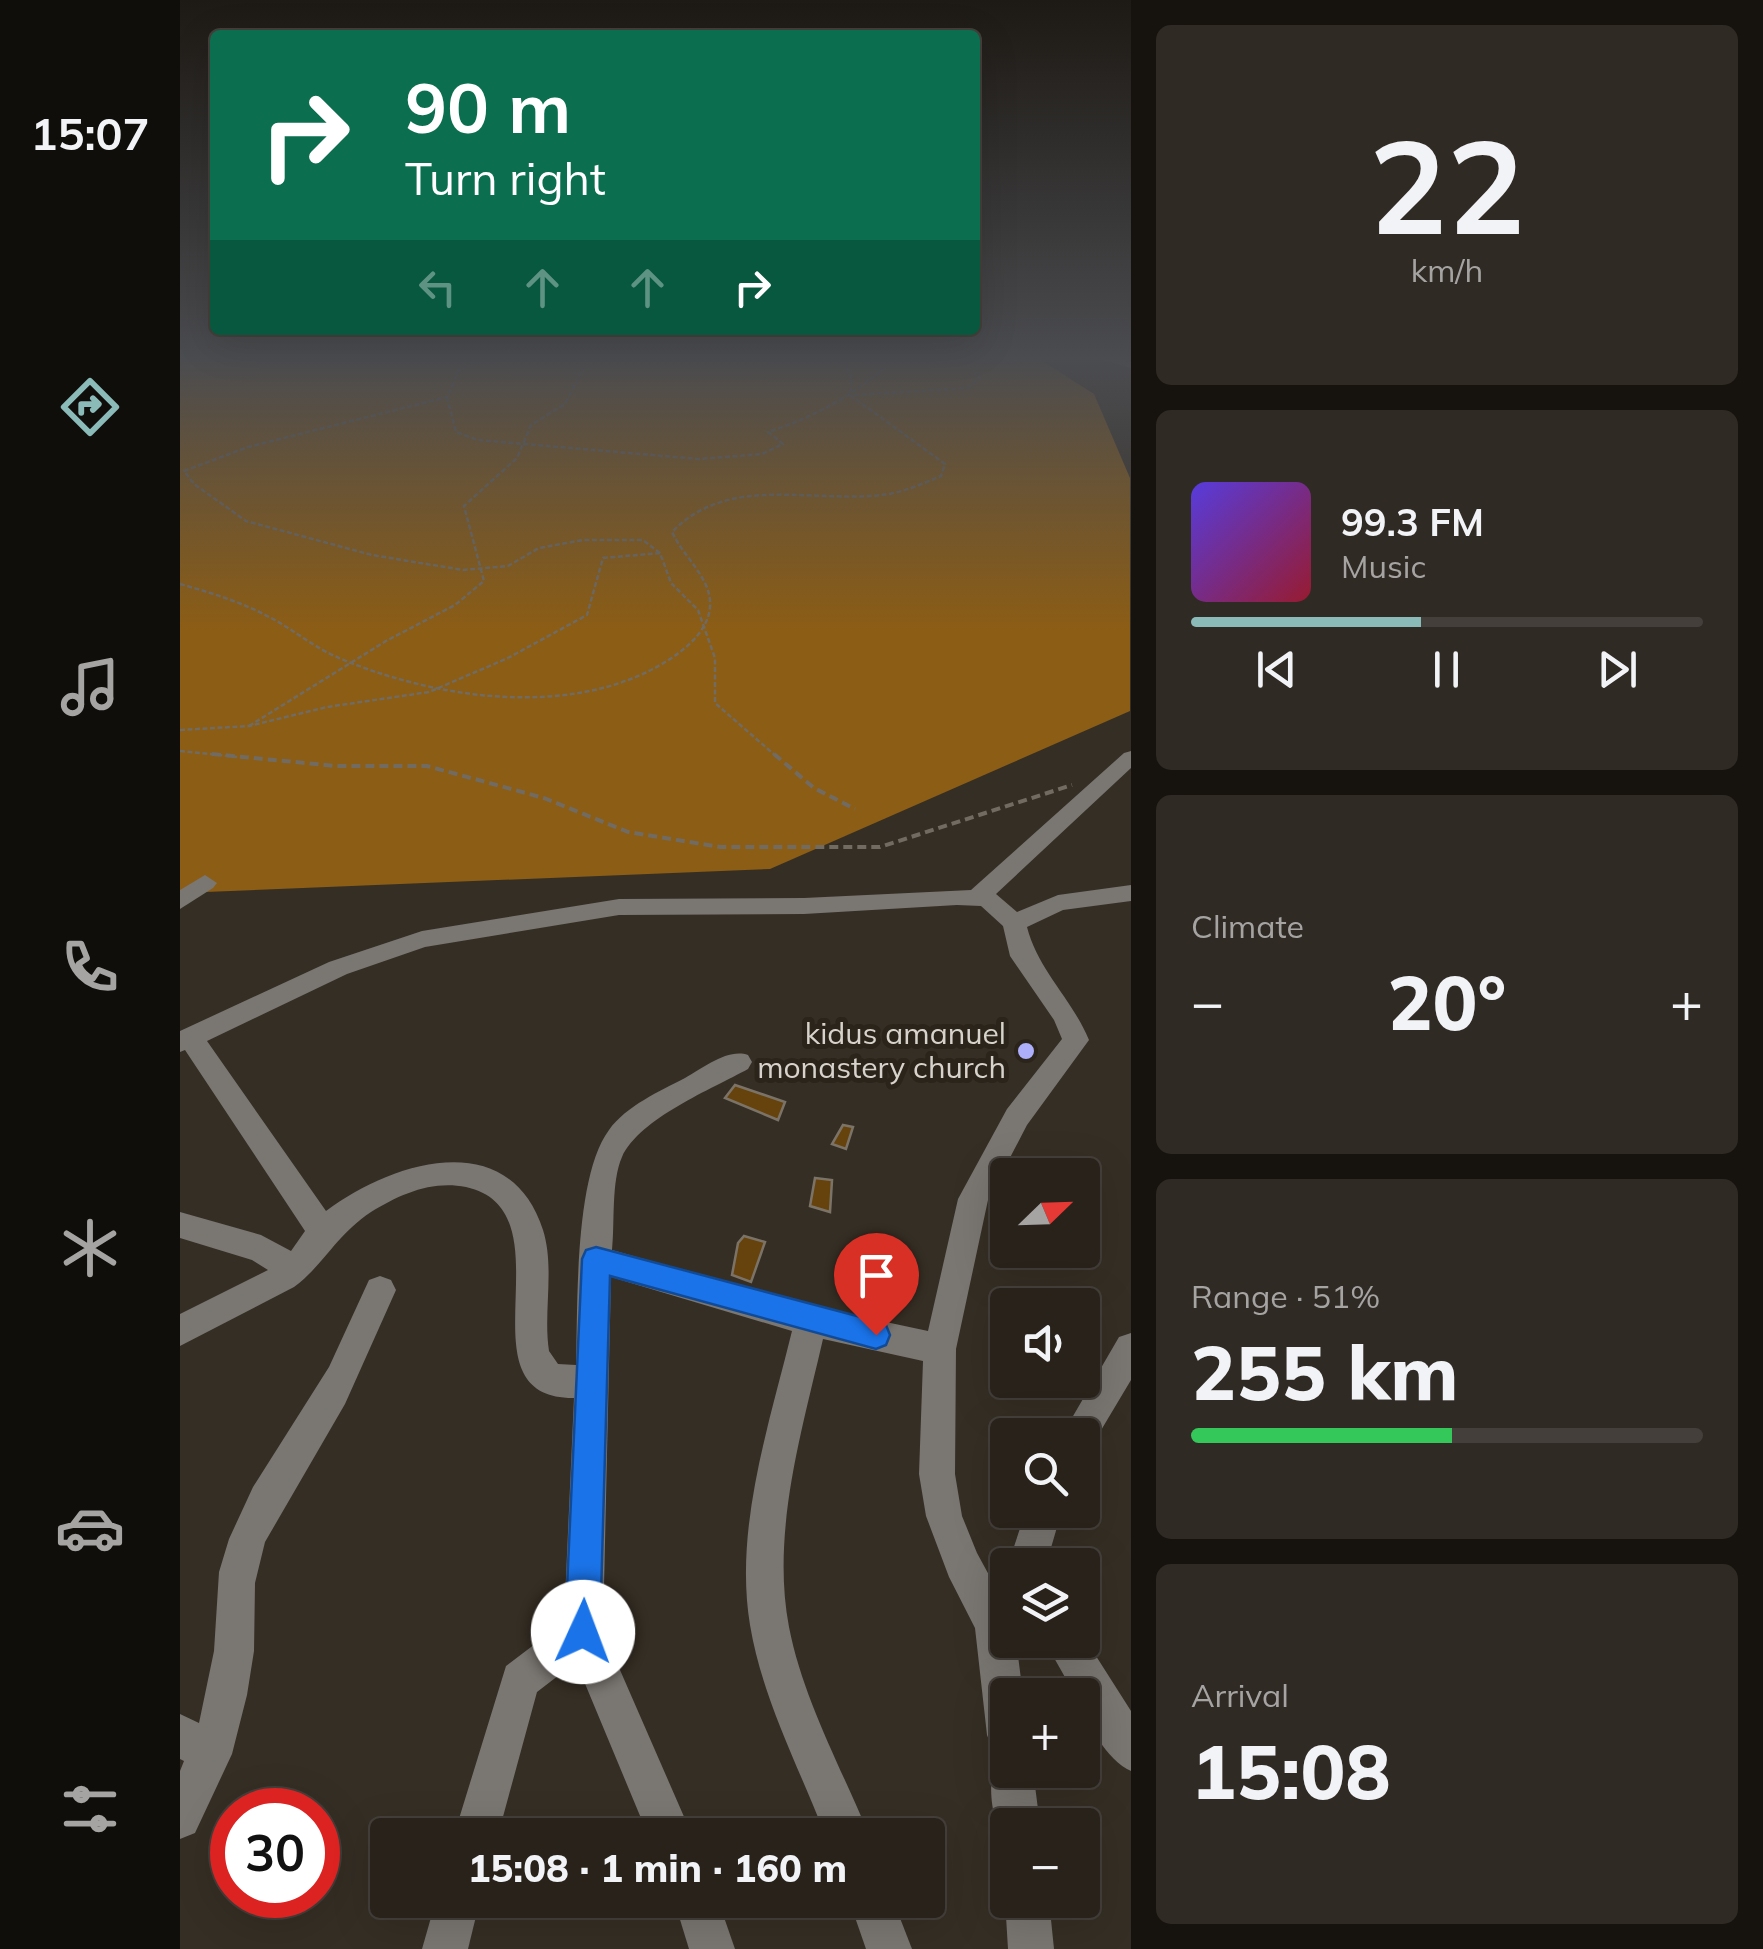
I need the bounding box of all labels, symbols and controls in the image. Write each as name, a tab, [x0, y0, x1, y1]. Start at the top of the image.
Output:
text: 90 m	[405, 63, 571, 151]
icon: right	[240, 70, 370, 200]
text: 22	[1369, 103, 1525, 267]
text: 15:07	[30, 105, 150, 161]
text: Turn right	[405, 150, 606, 206]
text: km/h	[1411, 250, 1483, 290]
icon: left	[410, 260, 465, 315]
icon: ahead	[515, 260, 570, 315]
icon: ahead	[620, 260, 675, 315]
icon: right	[725, 260, 780, 315]
icon: directions	[55, 372, 125, 442]
text: 99.3 FM	[1341, 498, 1484, 546]
text: Music	[1341, 546, 1426, 586]
icon: previous	[1249, 642, 1304, 697]
icon: pause	[1419, 642, 1474, 697]
icon: next	[1590, 642, 1645, 697]
icon: music	[55, 652, 125, 722]
text: Climate	[1191, 906, 1304, 946]
icon: phone	[55, 932, 125, 1002]
text: 20°	[1388, 955, 1506, 1049]
text: −	[1191, 967, 1224, 1036]
text: +	[1670, 967, 1703, 1036]
place label: kidus amanuel monastery church	[757, 1014, 1006, 1086]
marker: kidus amanuel monastery church	[1015, 1040, 1037, 1062]
north arrow	[990, 1158, 1100, 1268]
map controls	[990, 1158, 1100, 1918]
icon: climate	[55, 1213, 125, 1283]
pin	[834, 1233, 919, 1336]
icon: arrive	[849, 1248, 904, 1303]
text: Range · 51%	[1191, 1276, 1380, 1316]
button: sound	[990, 1288, 1100, 1398]
text: 255 km	[1191, 1325, 1459, 1419]
button: search	[990, 1418, 1100, 1528]
icon: car	[55, 1493, 125, 1563]
button: layers	[990, 1548, 1100, 1658]
position arrow	[531, 1580, 635, 1684]
text: Arrival	[1191, 1675, 1289, 1715]
button: +	[990, 1678, 1100, 1788]
text: 15:08	[1191, 1724, 1391, 1818]
icon: filters	[55, 1774, 125, 1844]
speed limit sign: 30	[210, 1788, 340, 1918]
button: −	[990, 1808, 1100, 1918]
text: 15:08 · 1 min · 160 m	[468, 1844, 847, 1892]

